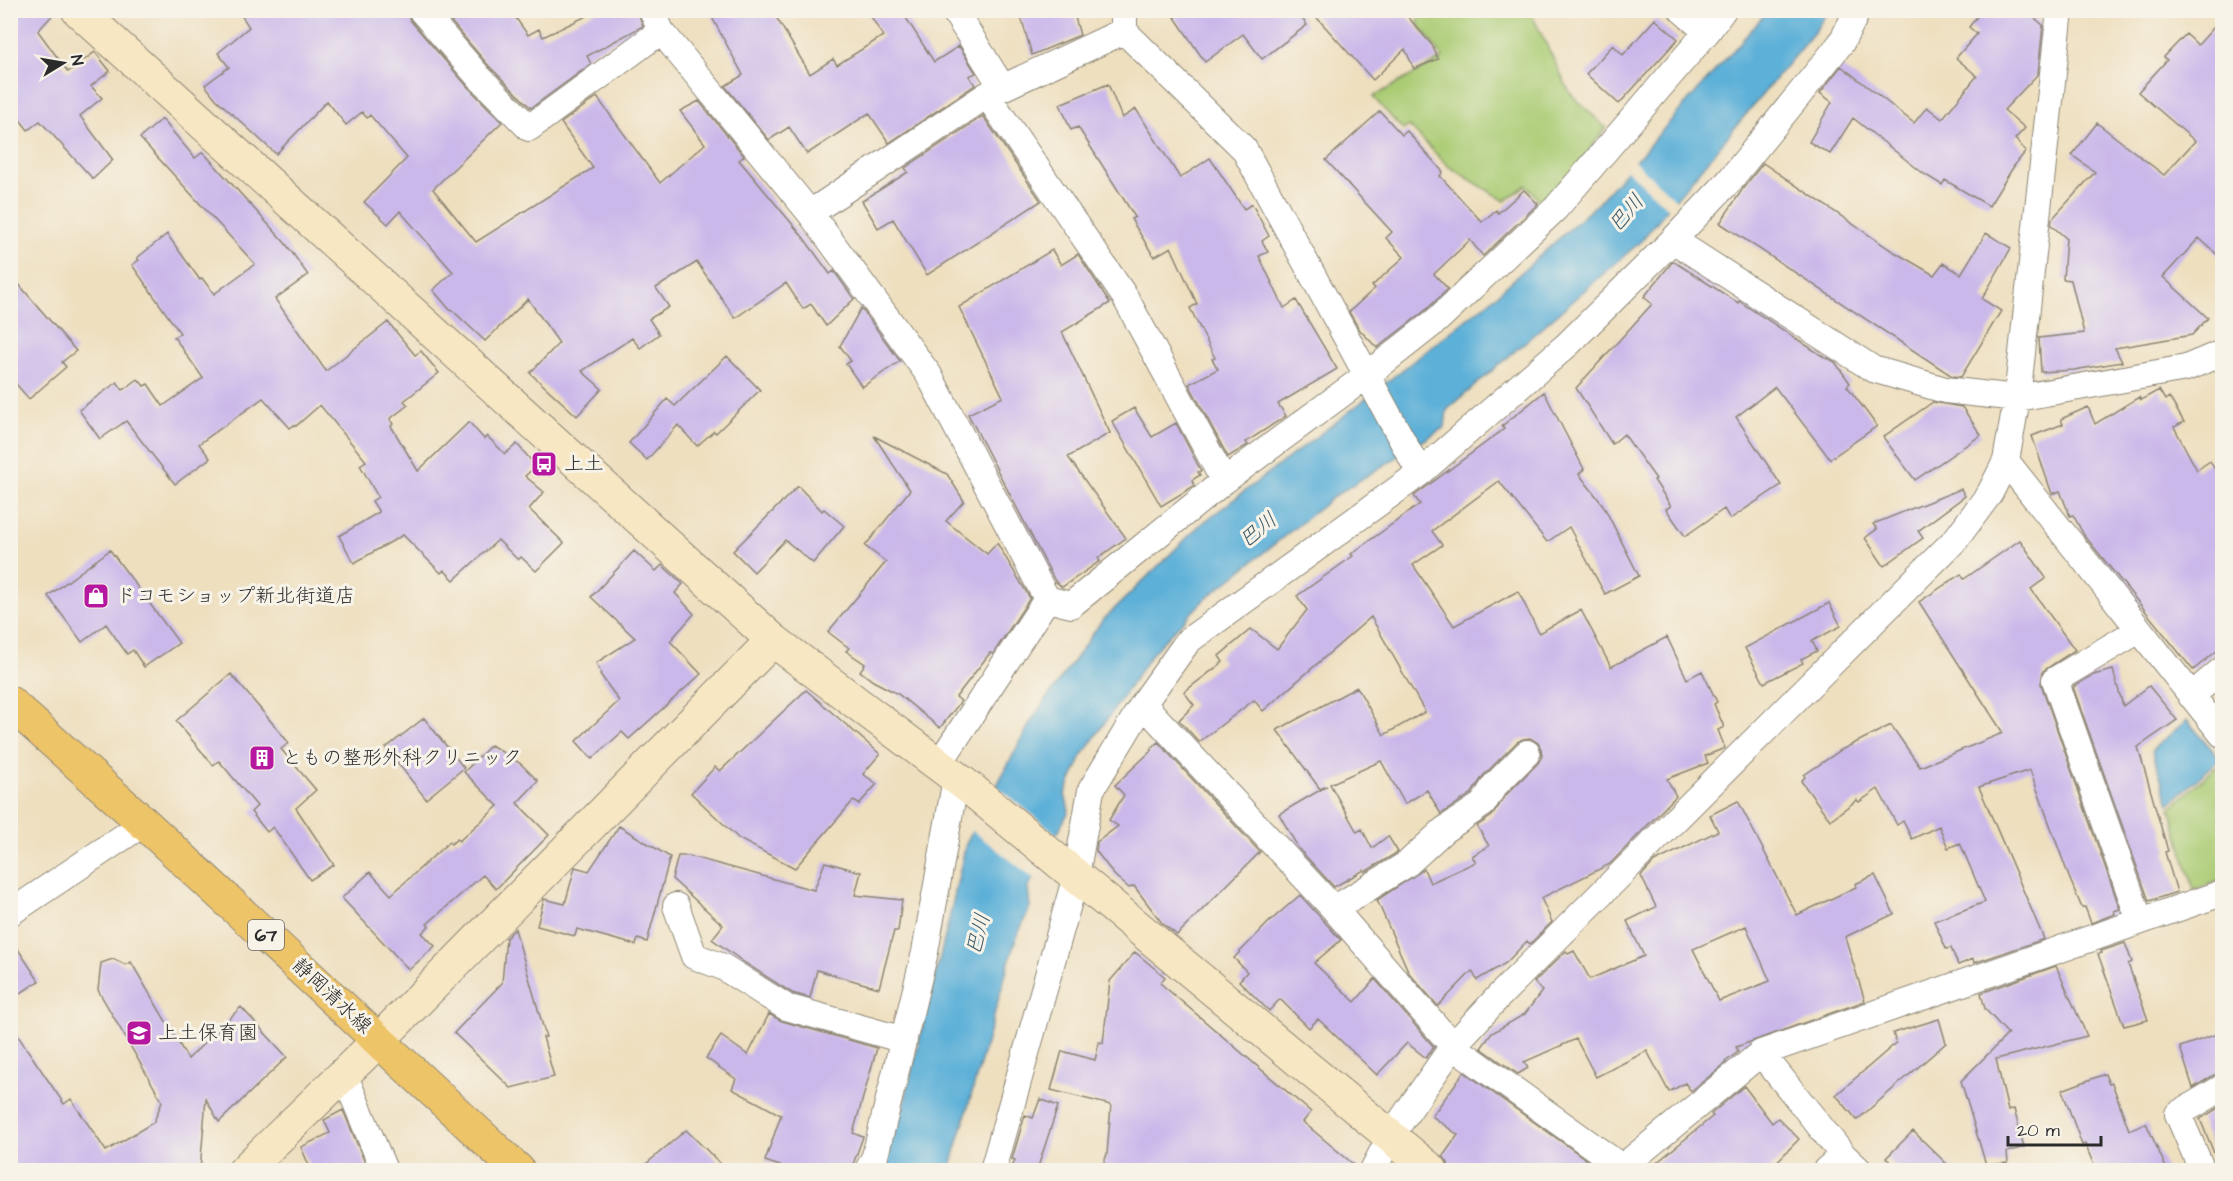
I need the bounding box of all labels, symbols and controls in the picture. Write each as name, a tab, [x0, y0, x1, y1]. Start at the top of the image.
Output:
north arrow	[33, 33, 93, 93]
text: N	[65, 53, 88, 67]
water label: 巴川	[1601, 188, 1651, 238]
bus stop icon: 上土	[529, 449, 559, 479]
place label: 上土	[564, 450, 604, 478]
water label: 巴川	[1233, 506, 1283, 554]
shop icon: ドコモショップ新北街道店	[81, 581, 111, 611]
place label: ドコモショップ新北街道店	[116, 582, 355, 610]
building icon: ともの整形外科クリニック	[247, 743, 277, 773]
place label: ともの整形外科クリニック	[282, 744, 522, 772]
water label: 巴川	[959, 910, 997, 958]
road number: 67	[248, 920, 284, 950]
street label: 静岡清水線	[286, 952, 378, 1040]
school or university icon: 上土保育園	[124, 1018, 154, 1048]
place label: 上土保育園	[158, 1019, 258, 1047]
scale bar	[2008, 1109, 2101, 1147]
text: 20 m	[2017, 1118, 2060, 1143]

